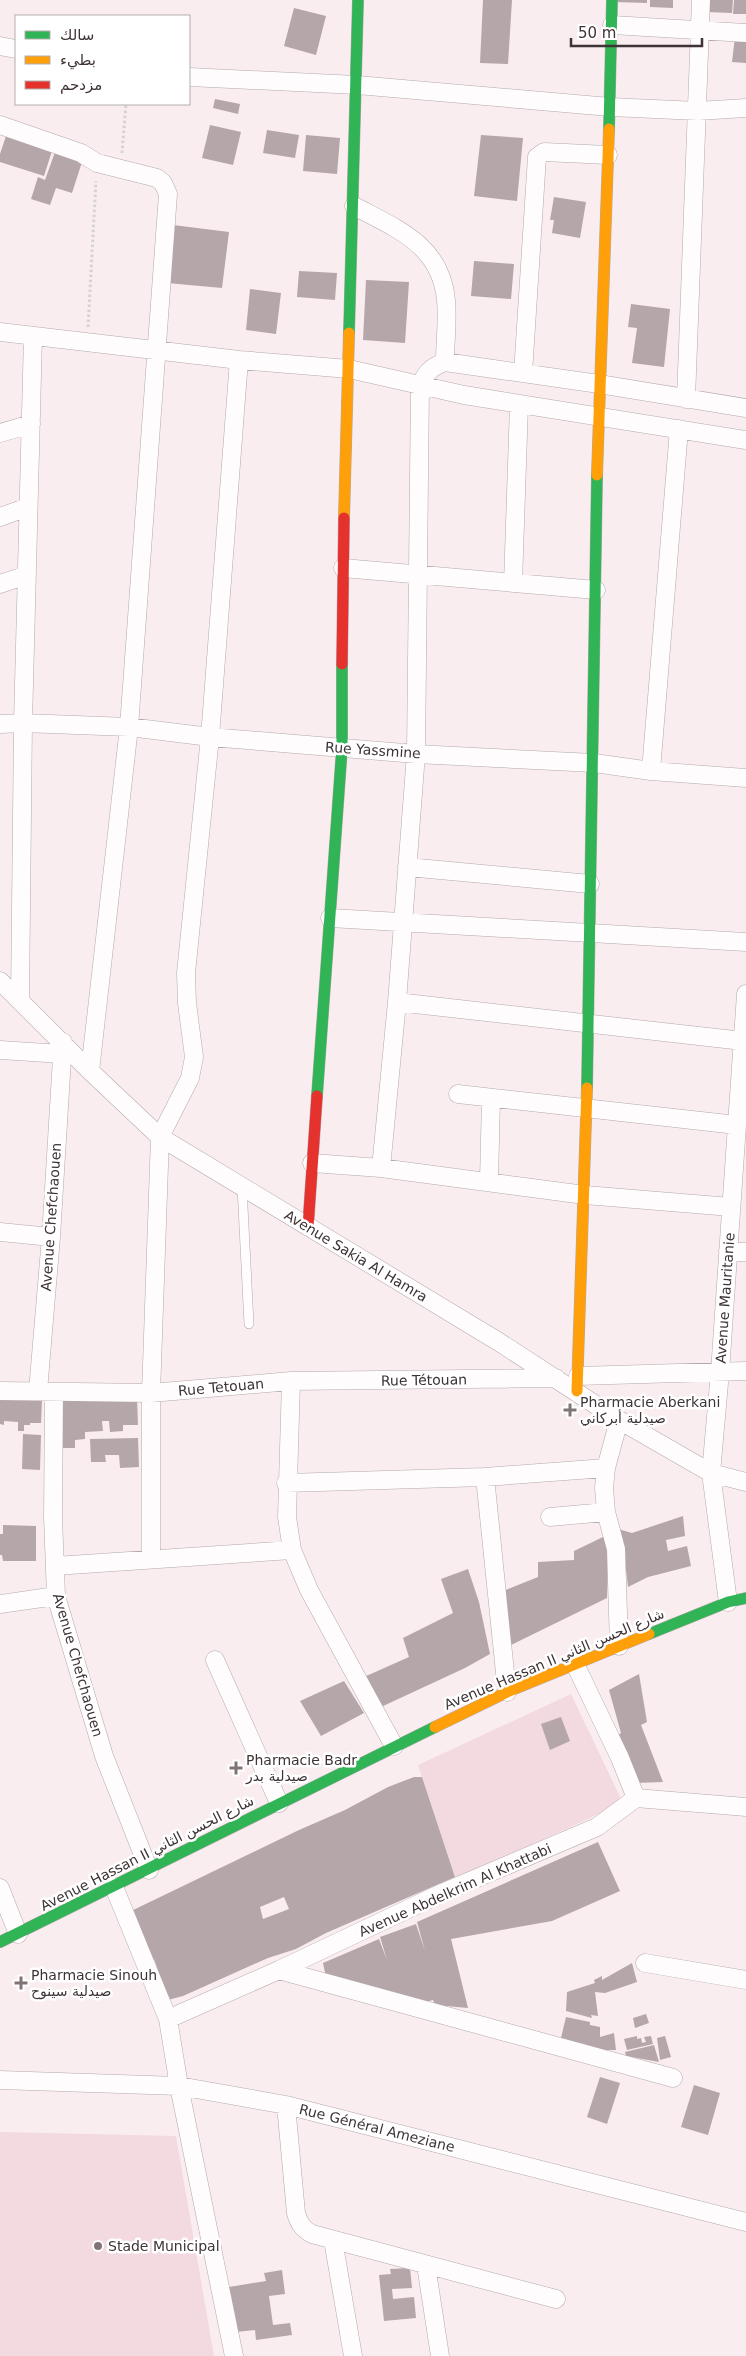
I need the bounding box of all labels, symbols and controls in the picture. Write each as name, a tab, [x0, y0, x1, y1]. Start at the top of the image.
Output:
legend	[15, 15, 190, 105]
scale bar	[571, 15, 702, 47]
text: 50 m	[578, 24, 616, 42]
text: سالك	[60, 26, 94, 44]
text: بطيء	[60, 51, 96, 70]
text: مزدحم	[60, 76, 102, 94]
street label: Rue Yassmine	[325, 739, 421, 761]
street label: Avenue Chefchaouen	[38, 1142, 64, 1292]
street label: Avenue Sakia Al Hamra	[282, 1207, 430, 1305]
street label: Avenue Mauritanie	[712, 1232, 738, 1364]
street label: Rue Tétouan	[381, 1371, 467, 1389]
street label: Rue Tetouan	[177, 1375, 265, 1399]
place label: Pharmacie Aberkani صيدلية أبركاني	[580, 1394, 720, 1427]
marker: Pharmacie Aberkani صيدلية أبركاني	[564, 1404, 576, 1416]
street label: Avenue Chefchaouen	[50, 1591, 106, 1739]
street label: Avenue Hassan II شارع الحسن الثاني	[442, 1605, 667, 1714]
place label: Pharmacie Badr صيدلية بدر	[245, 1752, 357, 1785]
marker: Pharmacie Badr صيدلية بدر	[230, 1762, 242, 1774]
street label: Avenue Hassan II شارع الحسن الثاني	[38, 1792, 257, 1915]
street label: Avenue Abdelkrim Al Khattabi	[356, 1840, 554, 1940]
place label: Pharmacie Sinouh صيدلية سينوح	[31, 1967, 157, 2000]
marker: Pharmacie Sinouh صيدلية سينوح	[15, 1977, 27, 1989]
street label: Rue Général Ameziane	[298, 2101, 456, 2155]
place label: Stade Municipal	[108, 2238, 220, 2254]
marker: Stade Municipal	[92, 2240, 104, 2252]

